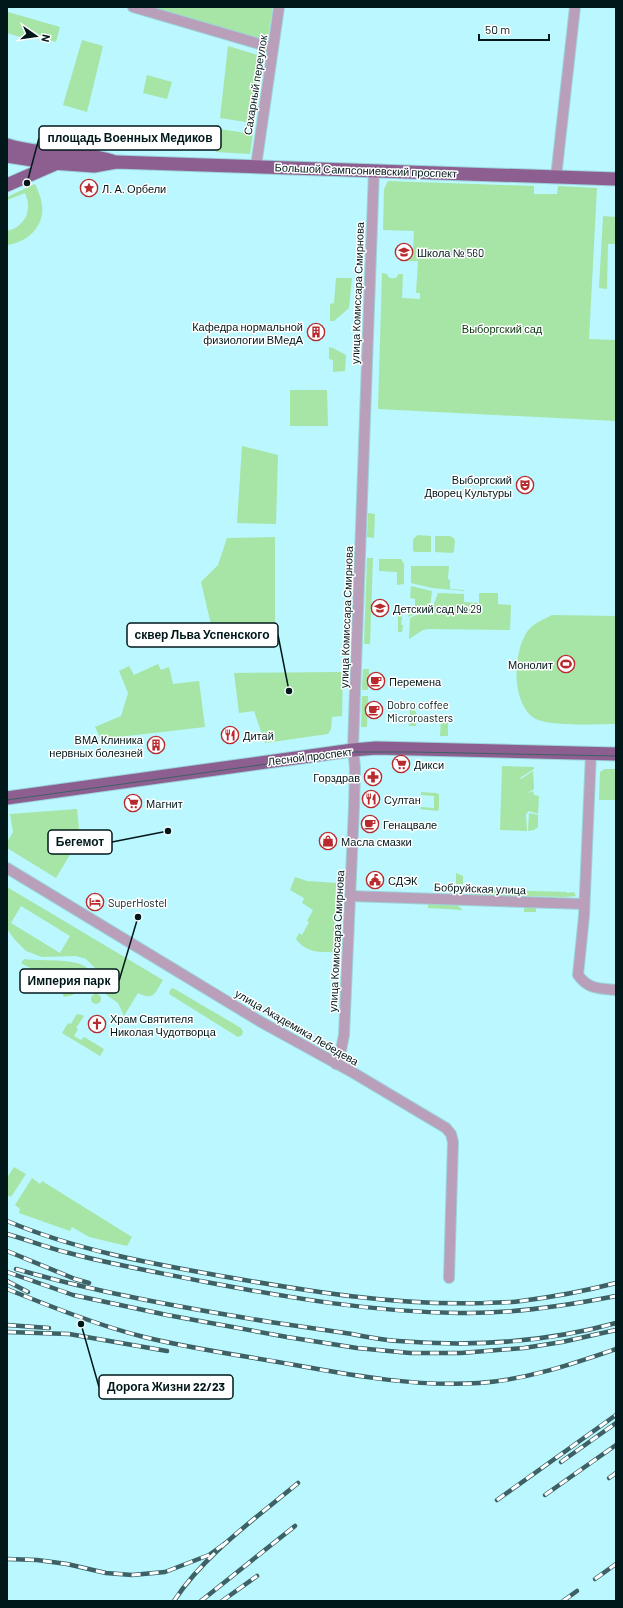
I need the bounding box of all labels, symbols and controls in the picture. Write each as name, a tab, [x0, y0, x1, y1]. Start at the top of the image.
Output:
north arrow	[16, 16, 56, 56]
scale bar	[479, 16, 549, 42]
text: 50 m	[485, 22, 510, 36]
text: N	[39, 33, 53, 43]
street label: Сахарный переулок	[241, 34, 269, 136]
callout: площадь Военных Медиков	[39, 126, 221, 150]
text: площадь Военных Медиков	[47, 130, 213, 145]
street label: Большой Сампсониевский проспект	[275, 160, 457, 180]
place icon: Л. А. Орбели	[79, 178, 99, 198]
place label: Л. А. Орбели	[102, 182, 166, 195]
street label: улица Комиссара Смирнова	[348, 221, 366, 364]
school or university icon: Школа № 560	[394, 242, 414, 262]
place label: Школа № 560	[417, 246, 484, 259]
place label: Кафедра нормальной физиологии ВМедА	[192, 320, 304, 346]
building icon: Кафедра нормальной физиологии ВМедА	[306, 322, 326, 342]
park label: Выборгский сад	[462, 322, 543, 335]
place label: Выборгский Дворец Культуры	[424, 473, 512, 499]
theatre icon: Выборгский Дворец Культуры	[515, 475, 535, 495]
street label: улица Комиссара Смирнова	[337, 545, 355, 688]
school or university icon: Детский сад № 29	[370, 598, 390, 618]
place label: Детский сад № 29	[393, 602, 482, 615]
callout: сквер Льва Успенского	[127, 623, 278, 647]
text: сквер Льва Успенского	[135, 627, 269, 642]
sports icon: Монолит	[556, 654, 576, 674]
place label: Монолит	[508, 658, 553, 671]
cafe icon: Перемена	[366, 671, 386, 691]
place label: Перемена	[389, 675, 442, 688]
place label: Dobro coffee Microroasters	[387, 698, 453, 724]
cafe icon: Dobro coffee Microroasters	[364, 700, 384, 720]
restaurant icon: Дитай	[220, 725, 240, 745]
place label: Дитай	[243, 729, 274, 742]
place label: ВМА Клиника нервных болезней	[49, 733, 144, 759]
building icon: ВМА Клиника нервных болезней	[146, 735, 166, 755]
street label: Лесной проспект	[267, 744, 353, 768]
supermarket icon: Дикси	[391, 754, 411, 774]
place label: Дикси	[414, 758, 444, 771]
pharmacy icon: Горздрав	[363, 767, 383, 787]
place label: Горздрав	[313, 771, 360, 784]
restaurant icon: Султан	[361, 789, 381, 809]
supermarket icon: Магнит	[123, 793, 143, 813]
place label: Султан	[384, 793, 421, 806]
place label: Магнит	[146, 797, 183, 810]
cafe icon: Генацвале	[360, 814, 380, 834]
place label: Генацвале	[383, 818, 437, 831]
callout: Бегемот	[48, 830, 112, 854]
shop icon: Масла смазки	[318, 831, 338, 851]
text: Бегемот	[56, 834, 104, 848]
place label: Масла смазки	[341, 835, 412, 848]
street label: улица Комиссара Смирнова	[326, 869, 346, 1012]
public building icon: СДЭК	[365, 870, 385, 890]
place label: СДЭК	[388, 874, 418, 887]
street label: Бобруйская улица	[434, 880, 527, 896]
hotel icon: SuperHostel	[85, 892, 105, 912]
place label: SuperHostel	[108, 896, 167, 909]
callout: Империя парк	[20, 969, 119, 993]
text: Империя парк	[28, 973, 111, 988]
street label: улица Академика Лебедева	[233, 986, 362, 1068]
place label: Храм Святителя Николая Чудотворца	[110, 1012, 217, 1038]
church icon: Храм Святителя Николая Чудотворца	[87, 1014, 107, 1034]
callout: Дорога Жизни 22/23	[99, 1375, 233, 1399]
text: Дорога Жизни 22/23	[107, 1379, 225, 1394]

